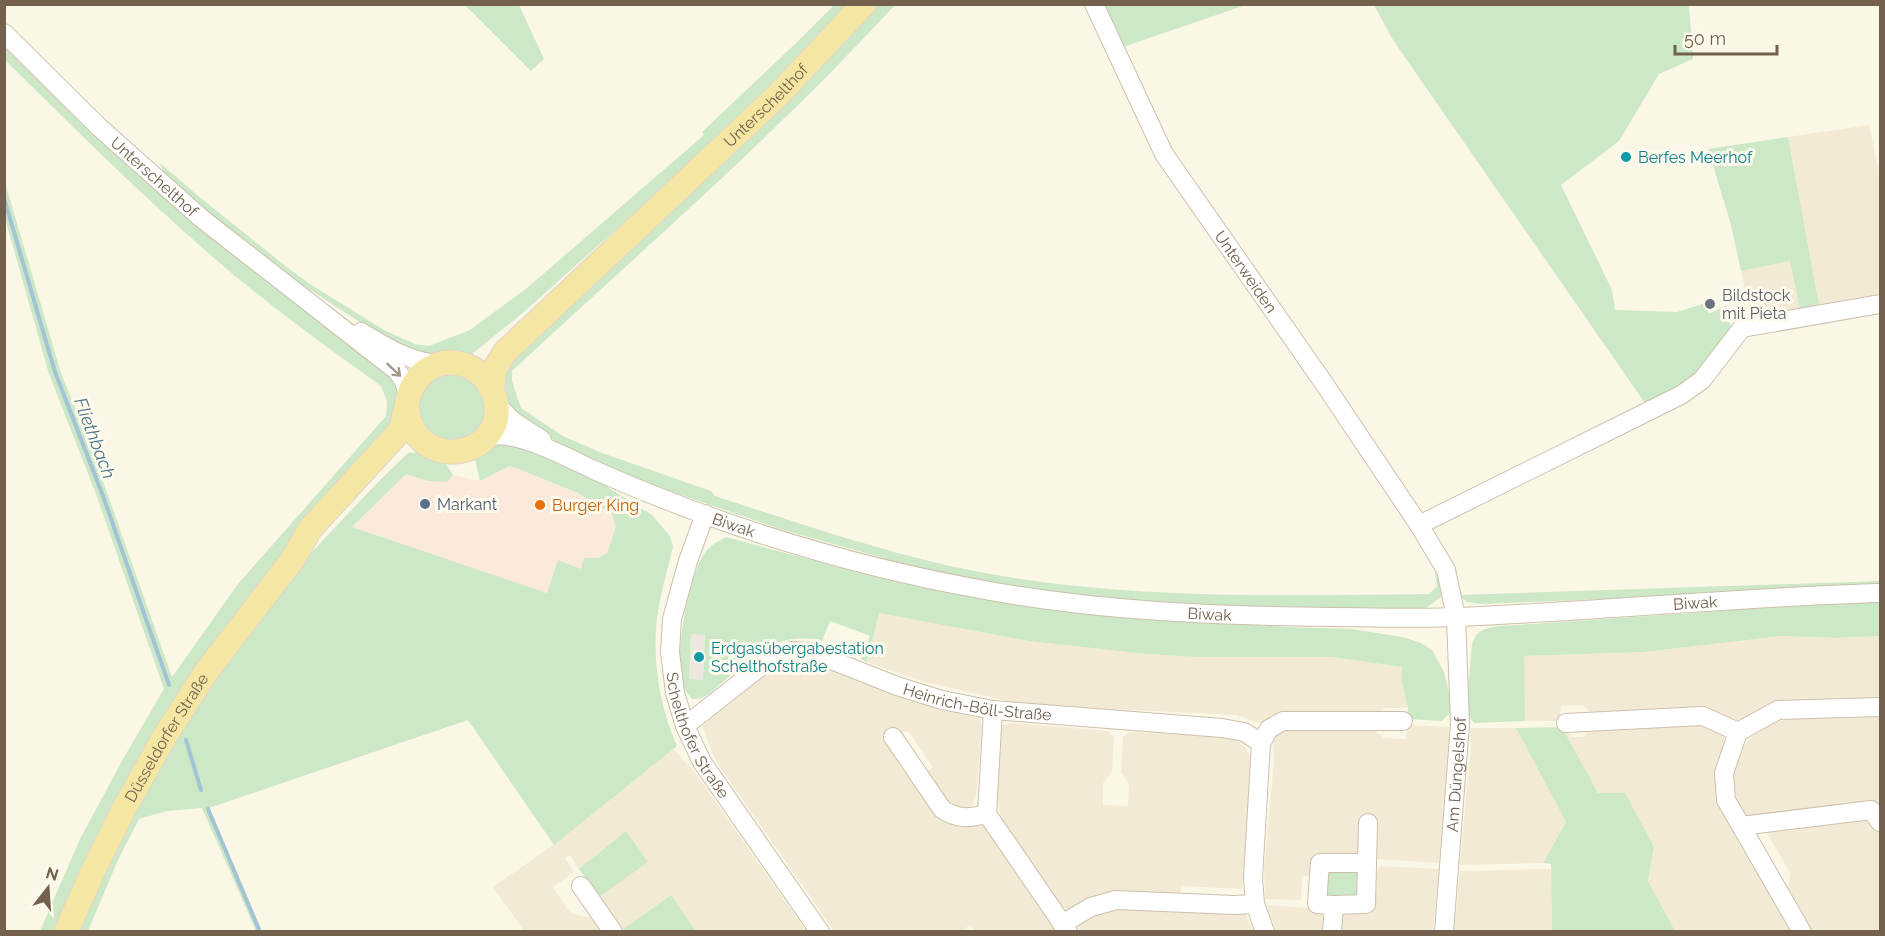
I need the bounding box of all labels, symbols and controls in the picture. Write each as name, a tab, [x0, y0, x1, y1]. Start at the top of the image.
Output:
scale bar	[1675, 18, 1777, 56]
text: 50 m	[1684, 28, 1726, 49]
street label: Unterschelthof	[720, 59, 812, 151]
street label: Unterschelthof	[107, 133, 203, 221]
place label: Berfes Meerhof	[1638, 148, 1753, 167]
marker: Berfes Meerhof	[1619, 150, 1633, 164]
street label: Unterweiden	[1211, 227, 1281, 316]
place label: Bildstock mit Pieta	[1722, 286, 1791, 323]
marker: Bildstock mit Pieta	[1703, 297, 1717, 311]
one-way arrow	[386, 363, 401, 377]
water label: Fliethbach	[70, 394, 120, 482]
place label: Markant	[437, 495, 498, 514]
place label: Burger King	[552, 496, 639, 515]
marker: Markant	[418, 497, 432, 511]
marker: Burger King	[533, 498, 547, 512]
street label: Biwak	[710, 509, 758, 541]
street label: Biwak	[1673, 592, 1718, 614]
street label: Biwak	[1187, 603, 1233, 624]
place label: Erdgasübergabestation Schelthofstraße	[711, 639, 884, 676]
marker: Erdgasübergabestation Schelthofstraße	[692, 650, 706, 664]
street label: Düsseldorfer Straße	[120, 670, 212, 805]
street label: Schelthofer Straße	[663, 671, 734, 802]
street label: Heinrich-Böll-Straße	[901, 679, 1052, 724]
street label: Am Düngelshof	[1442, 716, 1470, 833]
north arrow	[18, 858, 78, 918]
text: N	[44, 863, 61, 885]

